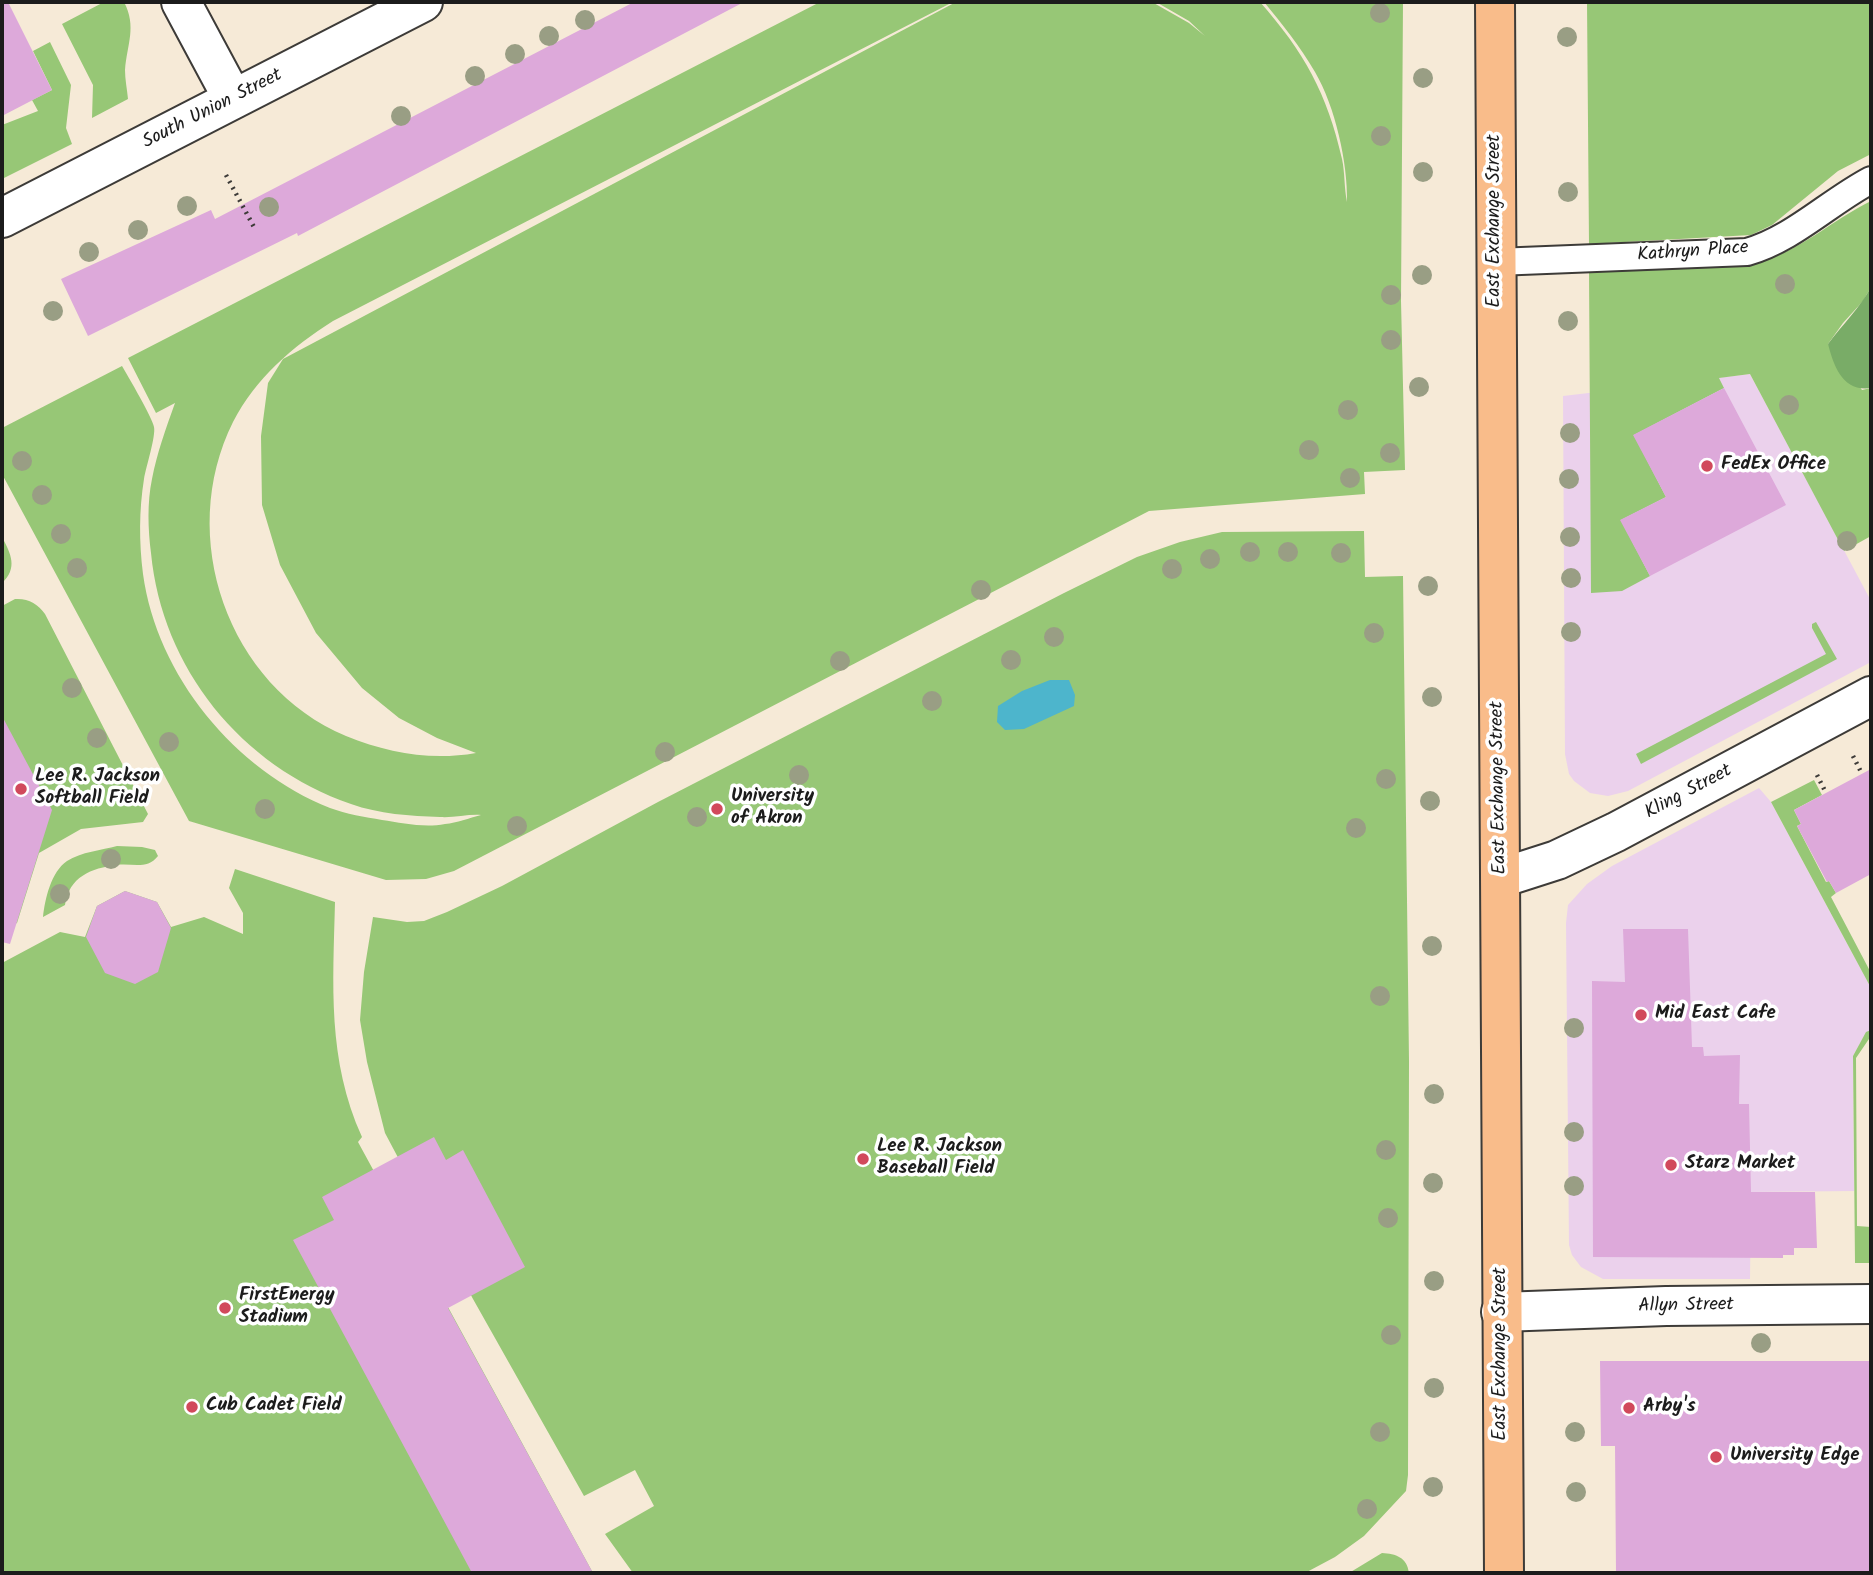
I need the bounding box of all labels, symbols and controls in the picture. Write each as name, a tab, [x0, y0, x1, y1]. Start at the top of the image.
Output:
street label: South Union Street	[139, 65, 287, 155]
street label: East Exchange Street	[1485, 134, 1507, 308]
street label: Kathryn Place	[1637, 238, 1749, 268]
place label: FedEx Office	[1721, 455, 1826, 477]
marker: FedEx Office	[1699, 458, 1715, 474]
street label: East Exchange Street	[1487, 701, 1513, 875]
street label: Kling Street	[1642, 761, 1736, 825]
place label: Lee R. Jackson Softball Field	[35, 767, 160, 811]
marker: Lee R. Jackson Softball Field	[13, 781, 29, 797]
place label: University of Akron	[731, 787, 814, 831]
marker: University of Akron	[709, 801, 725, 817]
place label: Mid East Cafe	[1655, 1004, 1776, 1026]
marker: Mid East Cafe	[1633, 1007, 1649, 1023]
place label: Lee R. Jackson Baseball Field	[877, 1137, 1002, 1181]
marker: Lee R. Jackson Baseball Field	[855, 1151, 871, 1167]
place label: Starz Market	[1685, 1154, 1795, 1176]
marker: Starz Market	[1663, 1157, 1679, 1173]
street label: East Exchange Street	[1491, 1267, 1513, 1441]
place label: FirstEnergy Stadium	[239, 1286, 335, 1330]
street label: Allyn Street	[1638, 1295, 1734, 1319]
marker: FirstEnergy Stadium	[217, 1300, 233, 1316]
place label: Cub Cadet Field	[206, 1396, 342, 1418]
place label: Arby's	[1643, 1397, 1696, 1419]
marker: Cub Cadet Field	[184, 1399, 200, 1415]
marker: Arby's	[1621, 1400, 1637, 1416]
place label: University Edge	[1730, 1446, 1860, 1468]
marker: University Edge	[1708, 1449, 1724, 1465]

